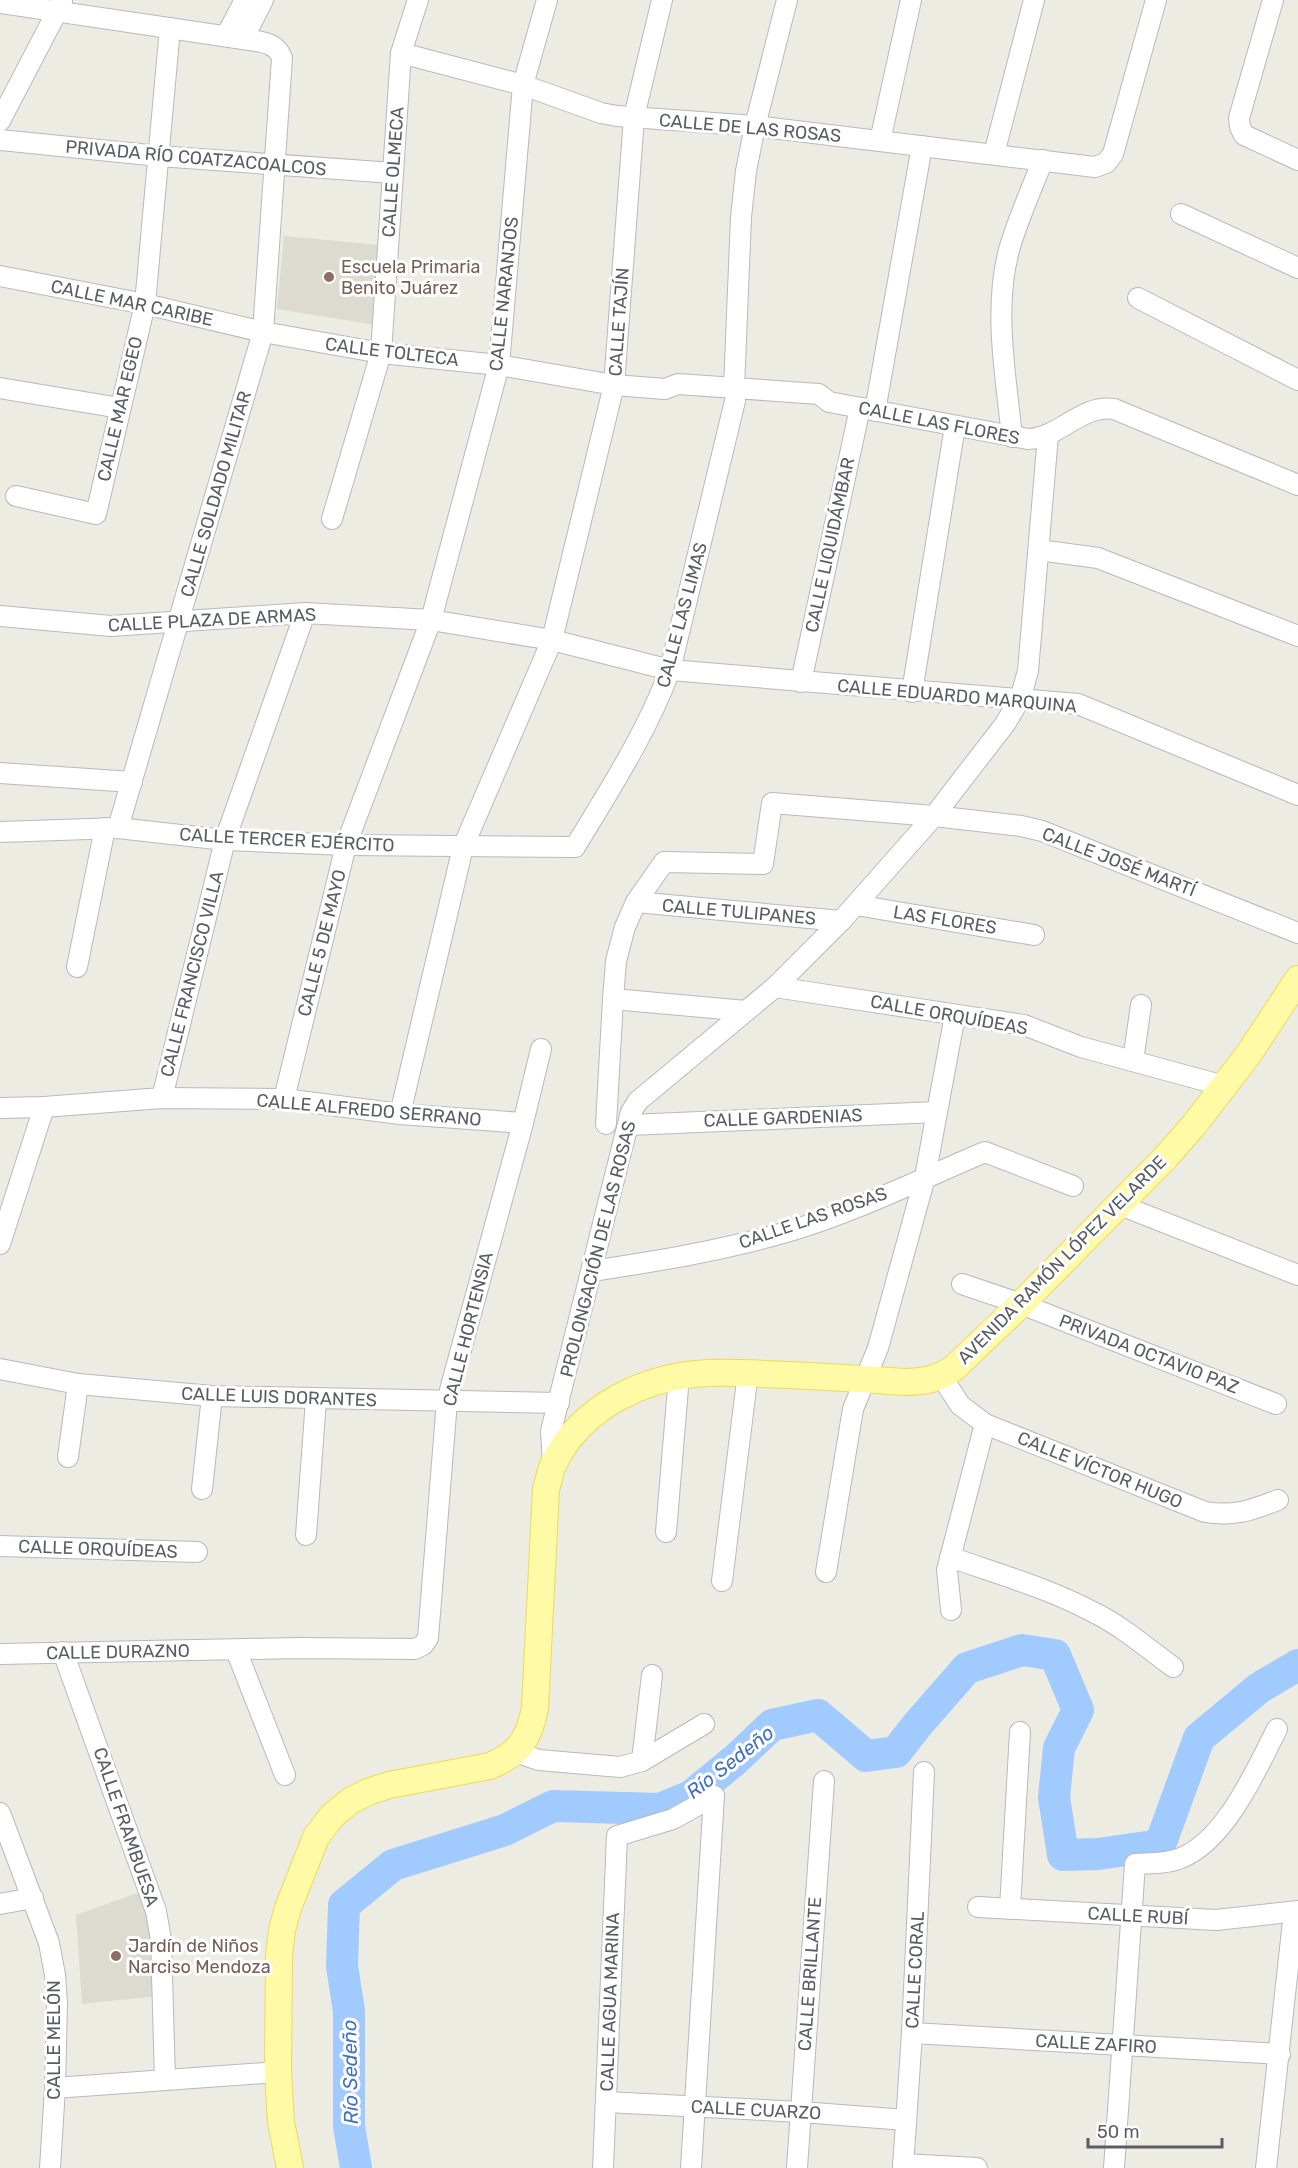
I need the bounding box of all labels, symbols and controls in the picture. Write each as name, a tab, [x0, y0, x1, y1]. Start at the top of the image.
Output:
street label: CALLE OLMECA	[377, 106, 409, 238]
street label: CALLE DE LAS ROSAS	[658, 109, 842, 147]
street label: PRIVADA RÍO COATZACOALCOS	[65, 136, 327, 180]
street label: CALLE NARANJOS	[485, 216, 523, 372]
place label: Escuela Primaria Benito Juárez	[341, 256, 480, 299]
street label: CALLE TAJÍN	[604, 267, 634, 377]
marker: Escuela Primaria Benito Juárez	[322, 270, 336, 284]
street label: CALLE MAR CARIBE	[49, 275, 215, 331]
street label: CALLE TOLTECA	[324, 333, 460, 371]
street label: CALLE MAR EGEO	[93, 334, 147, 484]
street label: CALLE SOLDADO MILITAR	[176, 388, 256, 600]
street label: CALLE LAS FLORES	[857, 397, 1021, 449]
street label: CALLE LIQUIDÁMBAR	[801, 455, 859, 635]
street label: CALLE LAS LIMAS	[652, 540, 712, 690]
street label: CALLE PLAZA DE ARMAS	[107, 604, 317, 636]
street label: CALLE EDUARDO MARQUINA	[836, 675, 1078, 717]
street label: CALLE TERCER EJÉRCITO	[179, 823, 395, 857]
street label: CALLE JOSÉ MARTÍ	[1039, 823, 1200, 902]
street label: CALLE 5 DE MAYO	[293, 867, 351, 1019]
street label: CALLE FRANCISCO VILLA	[156, 869, 228, 1079]
street label: CALLE TULIPANES	[661, 894, 817, 930]
street label: LAS FLORES	[892, 901, 998, 939]
street label: CALLE ORQUÍDEAS	[869, 990, 1029, 1040]
street label: CALLE ALFREDO SERRANO	[256, 1089, 482, 1131]
street label: CALLE GARDENIAS	[703, 1104, 863, 1132]
street label: PROLONGACIÓN DE LAS ROSAS	[555, 1119, 641, 1379]
street label: AVENIDA RAMÓN LÓPEZ VELARDE	[953, 1151, 1171, 1369]
street label: CALLE LAS ROSAS	[736, 1182, 890, 1254]
street label: CALLE HORTENSIA	[438, 1250, 498, 1408]
street label: PRIVADA OCTAVIO PAZ	[1056, 1310, 1242, 1399]
street label: CALLE LUIS DORANTES	[181, 1383, 377, 1411]
street label: CALLE VÍCTOR HUGO	[1014, 1427, 1186, 1513]
street label: CALLE ORQUÍDEAS	[18, 1535, 178, 1563]
street label: CALLE DURAZNO	[46, 1640, 190, 1664]
water label: Río Sedeño	[681, 1720, 779, 1804]
street label: CALLE FRAMBUESA	[88, 1745, 164, 1909]
street label: CALLE BRILLANTE	[794, 1896, 826, 2052]
street label: CALLE RUBÍ	[1087, 1902, 1190, 1930]
street label: CALLE CORAL	[901, 1911, 929, 2029]
street label: CALLE AGUA MARINA	[596, 1912, 624, 2092]
place label: Jardín de Niños Narciso Mendoza	[128, 1935, 271, 1978]
marker: Jardín de Niños Narciso Mendoza	[109, 1949, 123, 1963]
street label: CALLE MELÓN	[43, 1980, 65, 2100]
water label: Río Sedeño	[337, 2020, 363, 2124]
street label: CALLE ZAFIRO	[1035, 2030, 1157, 2058]
street label: CALLE CUARZO	[690, 2096, 822, 2124]
scale bar	[1088, 2111, 1222, 2149]
text: 50 m	[1097, 2121, 1140, 2143]

